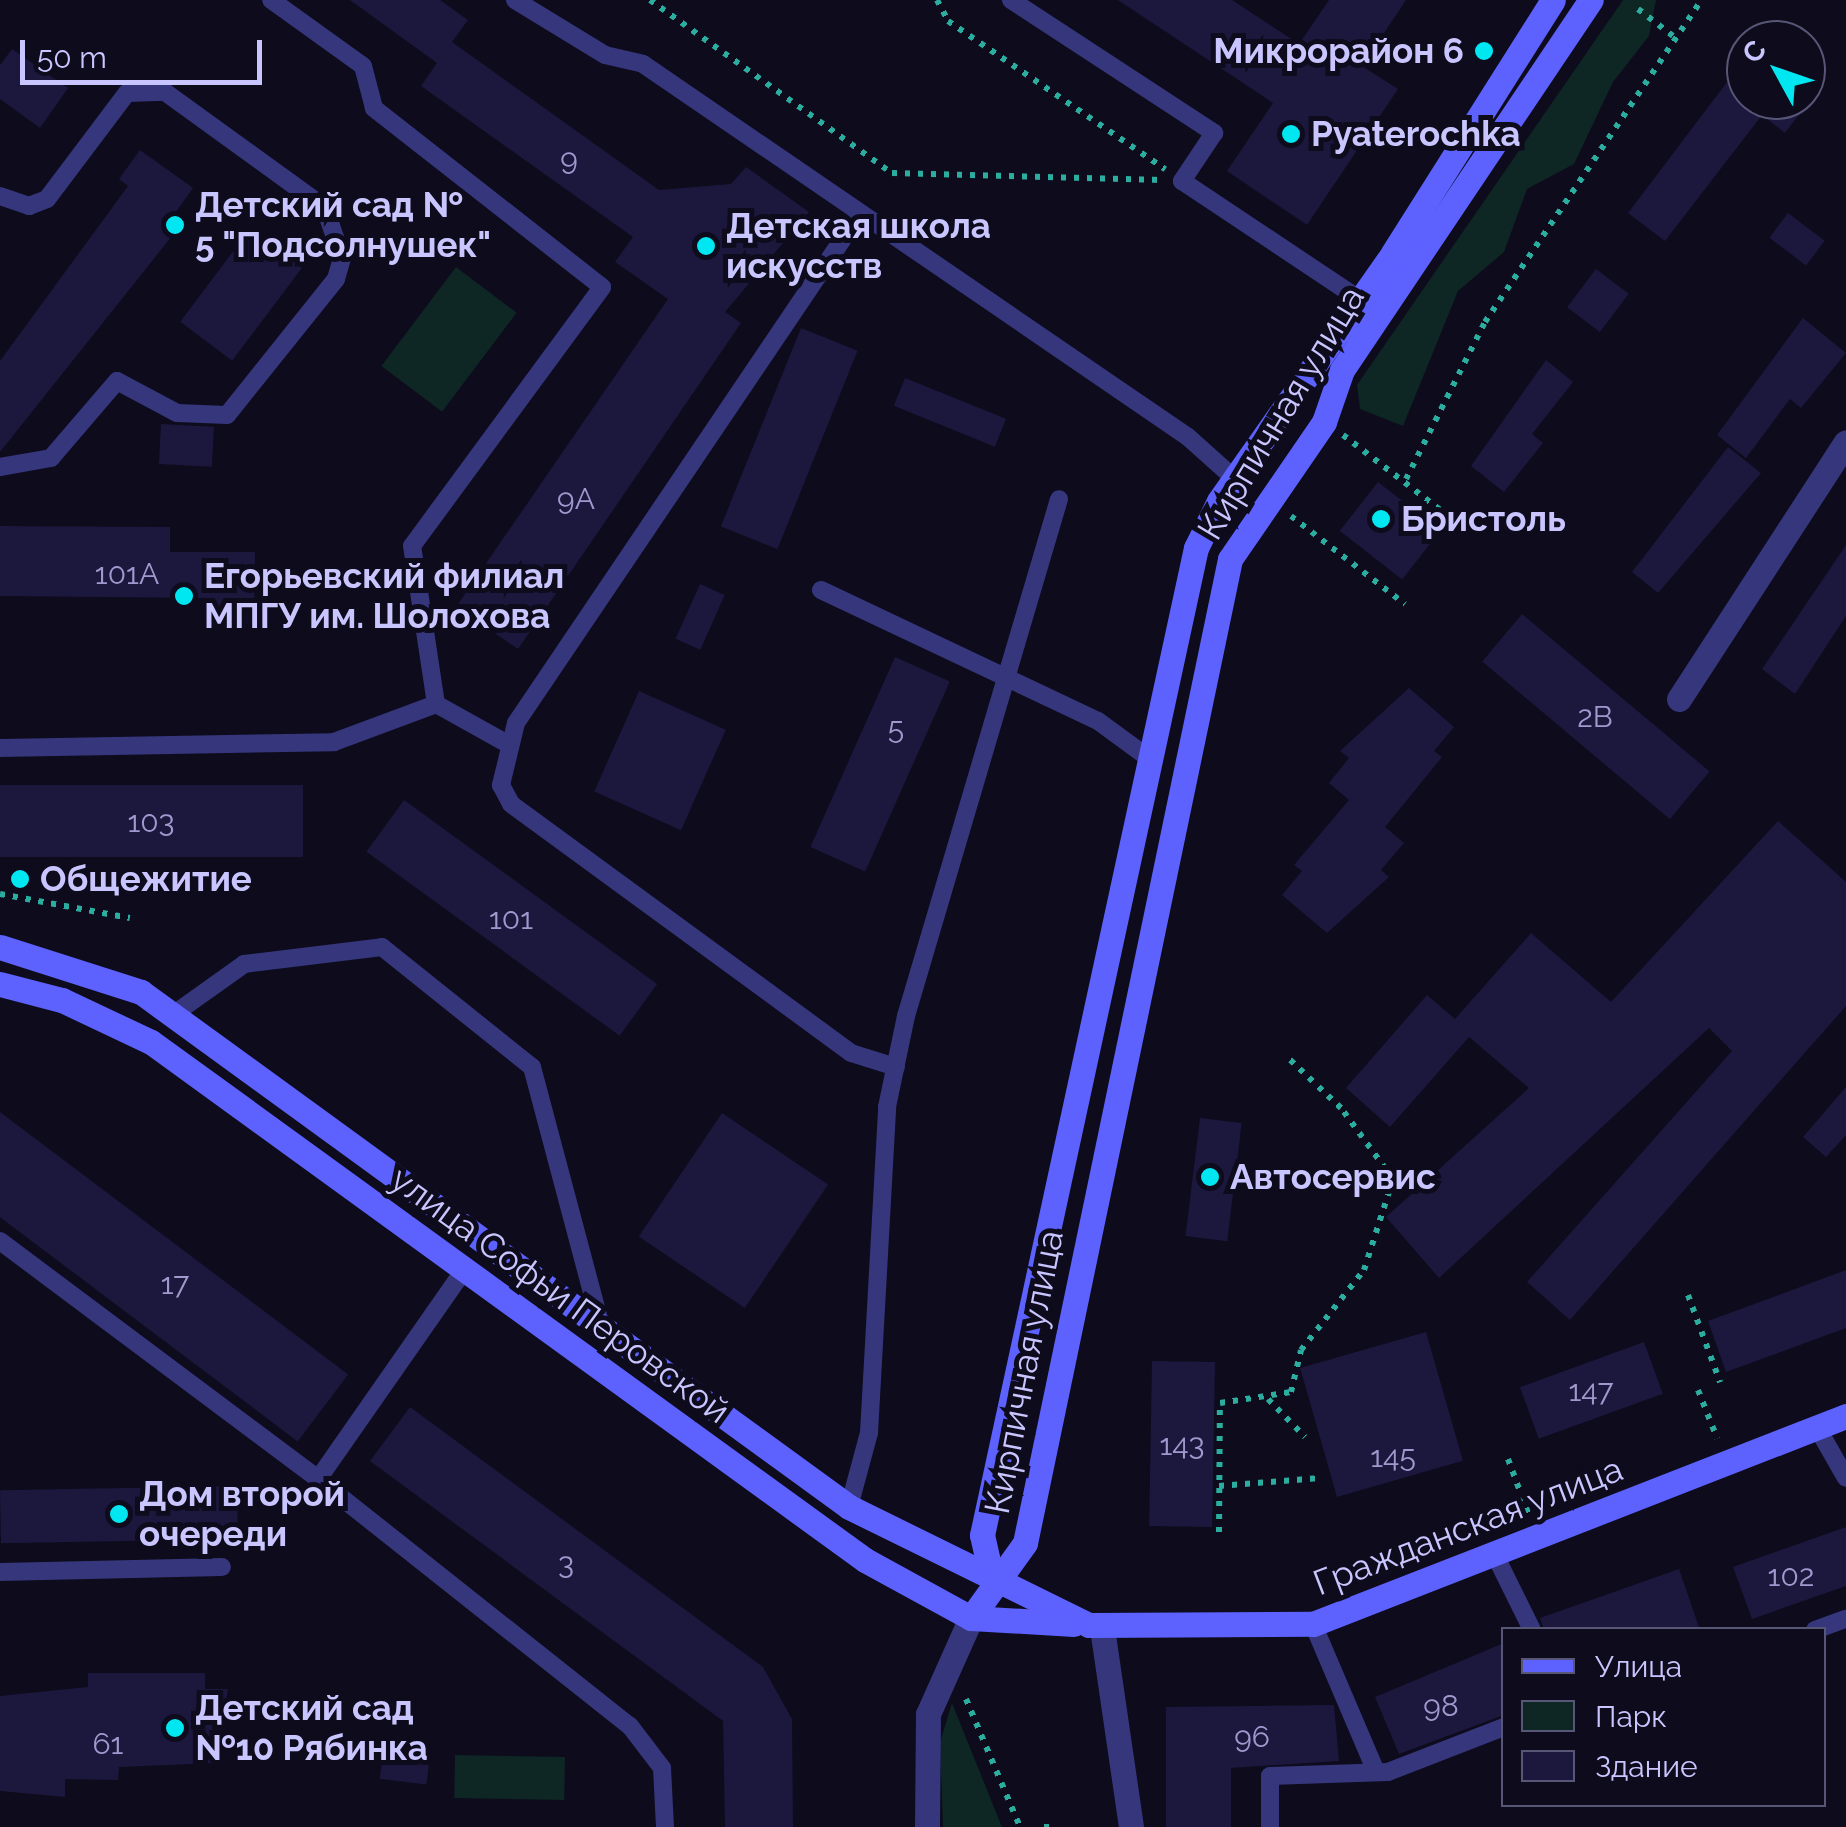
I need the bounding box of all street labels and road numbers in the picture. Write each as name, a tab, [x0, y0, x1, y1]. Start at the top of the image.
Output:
street label: Кирпичная улица	[1189, 278, 1373, 548]
street label: улица Софьи Перовской	[382, 1158, 738, 1432]
street label: Кирпичная улица	[976, 1226, 1072, 1518]
street label: Гражданская улица	[1307, 1448, 1629, 1604]

